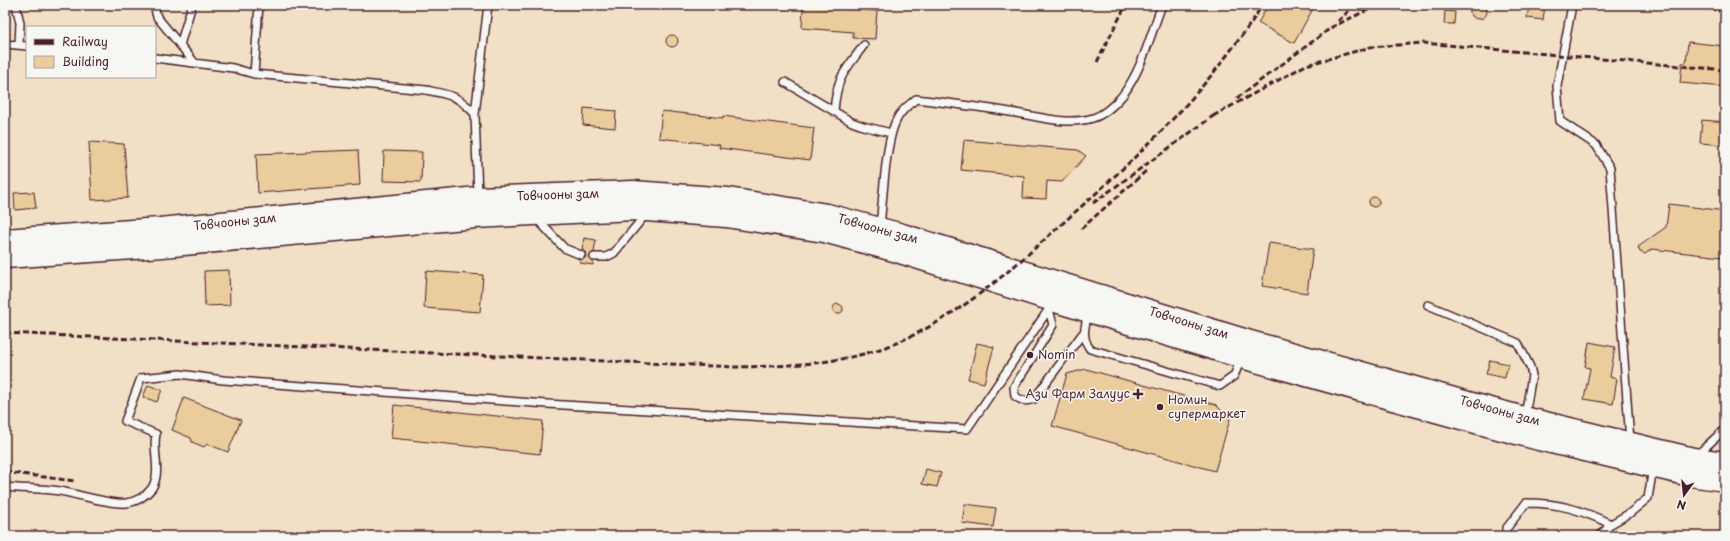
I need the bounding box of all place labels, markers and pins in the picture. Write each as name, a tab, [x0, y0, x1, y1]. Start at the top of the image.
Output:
place label: Nomin	[1038, 345, 1076, 363]
marker: Nomin	[1025, 350, 1035, 360]
place label: Ази Фарм Залуус	[1026, 384, 1130, 402]
marker: Ази Фарм Залуус	[1133, 389, 1143, 399]
place label: Номин супермаркет	[1168, 390, 1246, 422]
marker: Номин супермаркет	[1155, 402, 1165, 412]

